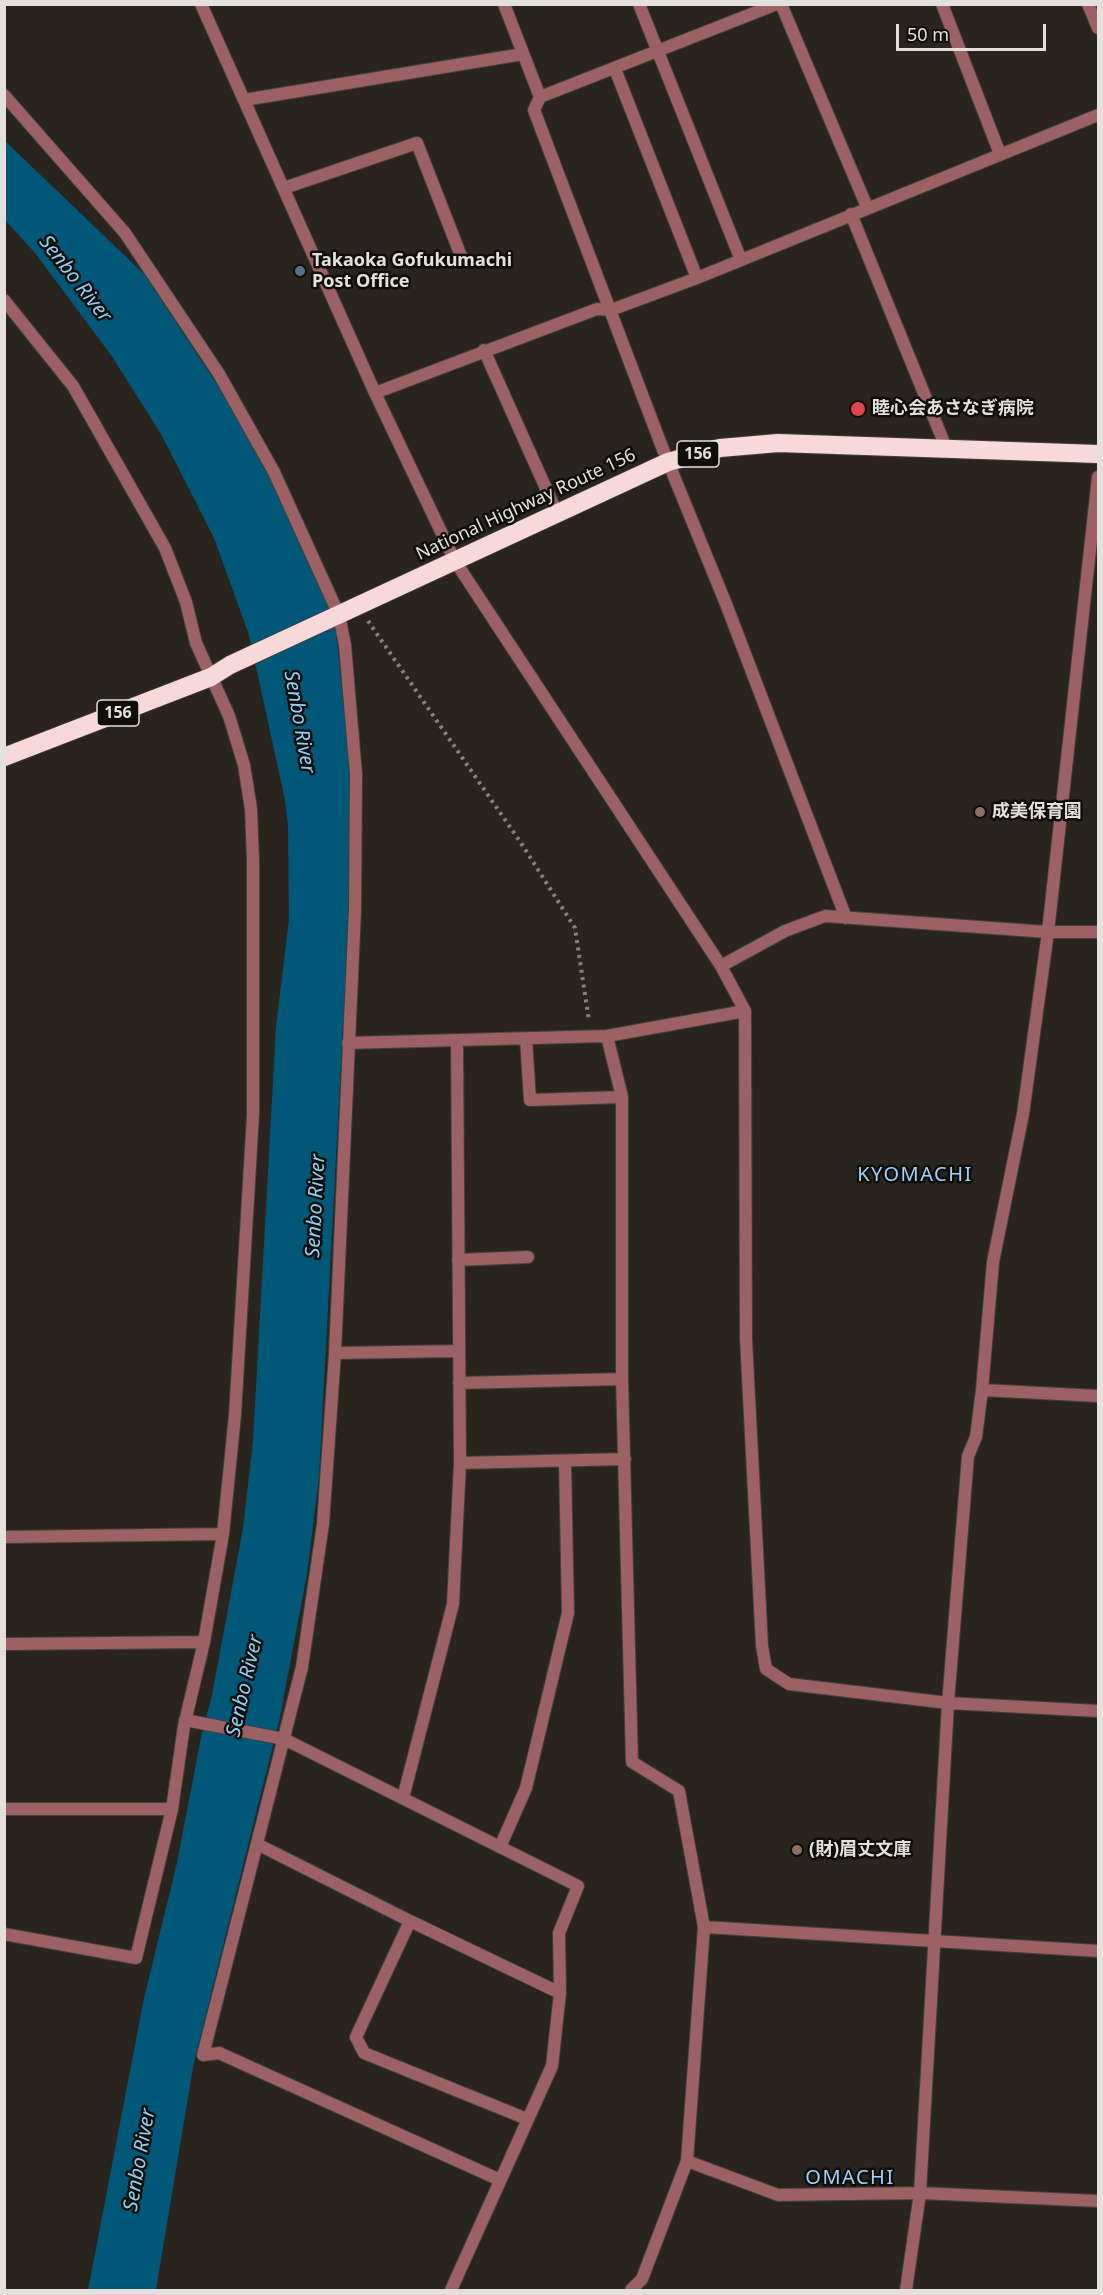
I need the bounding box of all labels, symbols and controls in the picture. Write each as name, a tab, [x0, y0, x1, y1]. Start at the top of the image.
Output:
scale bar	[899, 12, 1049, 50]
text: 50 m	[907, 22, 949, 46]
water label: Senbo River	[34, 231, 116, 327]
place label: Takaoka Gofukumachi Post Office	[312, 250, 512, 292]
marker: Takaoka Gofukumachi Post Office	[293, 264, 307, 278]
place label: 睦心会あさなぎ病院	[872, 398, 1034, 420]
marker: 睦心会あさなぎ病院	[849, 400, 867, 418]
road number: 156	[677, 441, 719, 467]
street label: National Highway Route 156	[413, 444, 639, 566]
water label: Senbo River	[278, 669, 320, 775]
road number: 156	[97, 700, 139, 726]
place label: 成美保育園	[992, 801, 1082, 823]
marker: 成美保育園	[973, 805, 987, 819]
water label: Senbo River	[301, 1154, 331, 1258]
district label: KYOMACHI	[857, 1163, 973, 1187]
water label: Senbo River	[222, 1633, 268, 1739]
place label: (財)眉丈文庫	[809, 1839, 911, 1861]
marker: (財)眉丈文庫	[790, 1843, 804, 1857]
water label: Senbo River	[119, 2107, 161, 2213]
district label: OMACHI	[805, 2166, 895, 2190]

